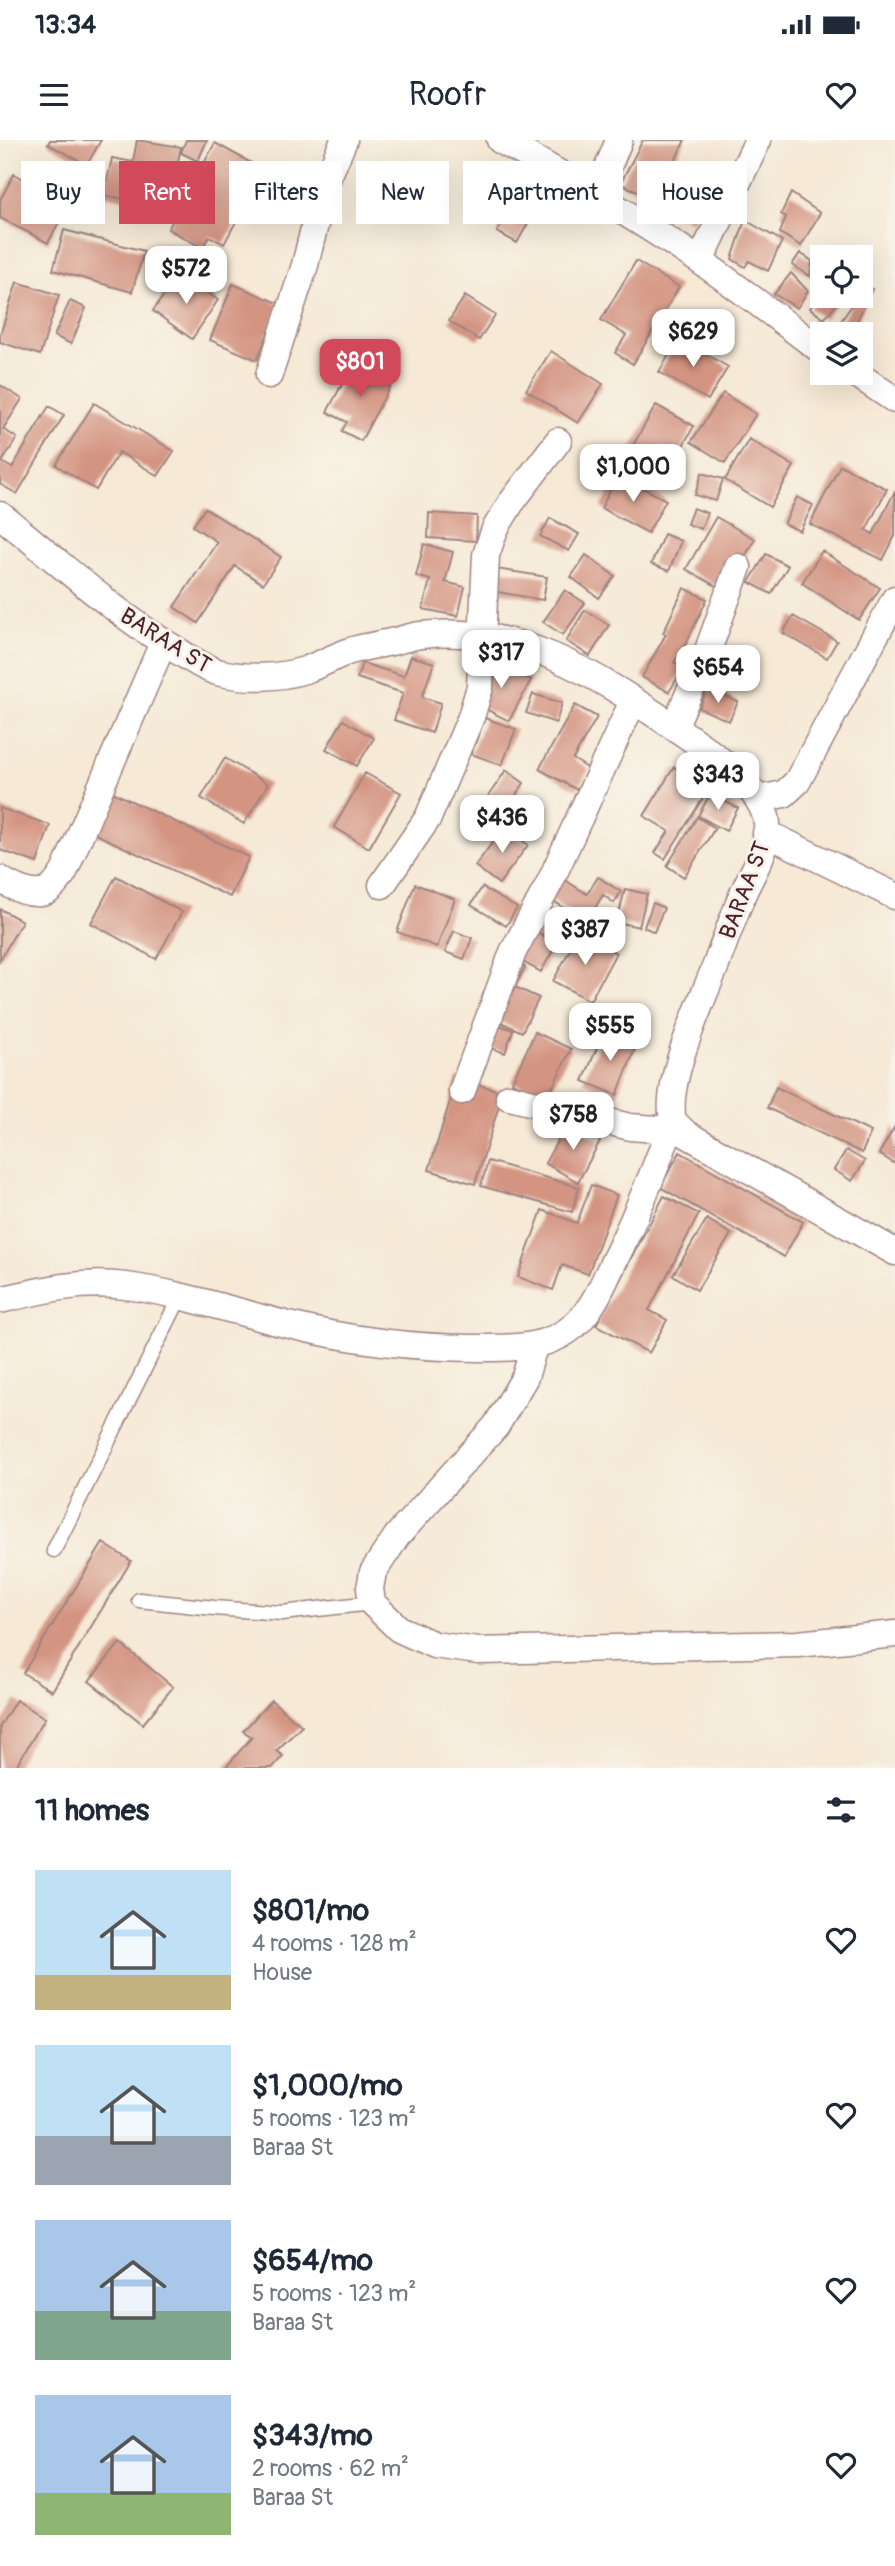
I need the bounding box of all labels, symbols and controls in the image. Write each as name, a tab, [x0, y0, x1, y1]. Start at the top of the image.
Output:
text: 13:34	[35, 9, 96, 41]
text: Roofr	[409, 75, 486, 115]
icon: menu	[35, 76, 73, 114]
icon: heart	[822, 76, 860, 114]
chip: Buy	[21, 161, 105, 224]
chip: Rent	[119, 161, 215, 224]
chip: Filters	[229, 161, 342, 224]
chip: New	[356, 161, 449, 224]
chip: Apartment	[463, 161, 623, 224]
chip: House	[637, 161, 747, 224]
map controls	[810, 245, 873, 385]
button: locate	[810, 245, 873, 308]
pin: $572	[145, 246, 227, 306]
text: $572	[161, 254, 211, 283]
pin: $629	[652, 310, 734, 369]
text: $629	[668, 317, 718, 346]
button: layers	[810, 322, 873, 385]
pin: $801	[319, 340, 401, 399]
text: $801	[336, 347, 384, 376]
pin: $1,000	[576, 444, 690, 504]
text: $1,000	[596, 452, 670, 481]
street label: BARAA ST	[115, 601, 217, 680]
pin: $317	[460, 630, 542, 690]
text: $317	[478, 638, 524, 667]
pin: $654	[677, 645, 759, 705]
text: $654	[692, 653, 744, 682]
pin: $343	[677, 752, 759, 812]
text: $343	[692, 760, 744, 789]
pin: $436	[461, 796, 543, 855]
text: $436	[476, 803, 528, 832]
street label: BARAA ST	[713, 837, 776, 943]
pin: $387	[544, 908, 626, 967]
text: $387	[560, 915, 610, 944]
pin: $555	[569, 1004, 651, 1063]
text: $555	[585, 1011, 635, 1040]
pin: $758	[532, 1093, 614, 1152]
text: $758	[549, 1100, 597, 1129]
icon: filters	[822, 1791, 860, 1829]
text: 11 homes	[35, 1792, 149, 1829]
text: $801/mo	[252, 1892, 369, 1929]
icon: home	[91, 1898, 175, 1982]
icon: heart	[822, 1921, 860, 1959]
text: 4 rooms · 128 m²	[252, 1929, 417, 1958]
text: House	[252, 1958, 312, 1987]
text: $1,000/mo	[252, 2067, 403, 2104]
icon: home	[91, 2073, 175, 2157]
icon: heart	[822, 2096, 860, 2134]
text: 5 rooms · 123 m²	[252, 2104, 416, 2133]
text: Baraa St	[252, 2133, 333, 2162]
text: $654/mo	[252, 2242, 373, 2279]
icon: home	[91, 2248, 175, 2332]
icon: heart	[822, 2271, 860, 2309]
text: 5 rooms · 123 m²	[252, 2279, 416, 2308]
text: Baraa St	[252, 2308, 333, 2337]
text: $343/mo	[252, 2417, 373, 2454]
icon: home	[91, 2423, 175, 2507]
icon: heart	[822, 2446, 860, 2484]
text: 2 rooms · 62 m²	[252, 2454, 409, 2483]
text: Baraa St	[252, 2483, 333, 2512]

